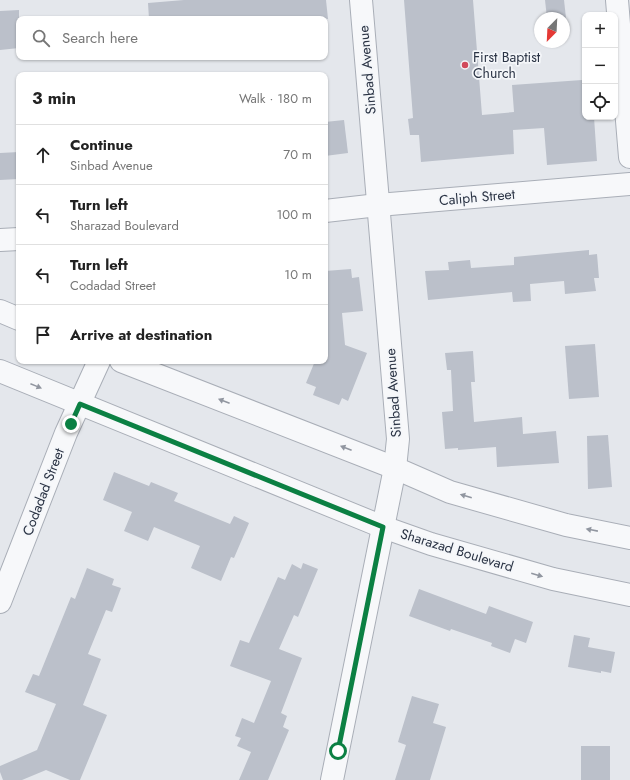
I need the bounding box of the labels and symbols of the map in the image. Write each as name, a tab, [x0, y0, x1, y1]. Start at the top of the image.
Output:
north arrow	[534, 12, 570, 48]
street label: Sinbad Avenue	[353, 25, 381, 115]
place label: First Baptist Church	[473, 47, 541, 83]
marker: First Baptist Church	[460, 60, 470, 70]
street label: Caliph Street	[438, 184, 516, 210]
street label: Sinbad Avenue	[380, 348, 406, 438]
one-way arrow	[31, 384, 43, 390]
one-way arrow	[218, 398, 230, 404]
route end	[62, 415, 80, 433]
street label: Codadad Street	[17, 445, 69, 539]
one-way arrow	[339, 445, 351, 451]
one-way arrow	[460, 493, 472, 499]
street label: Sharazad Boulevard	[398, 523, 516, 577]
one-way arrow	[586, 527, 598, 533]
one-way arrow	[532, 572, 544, 578]
route start	[329, 742, 347, 760]

